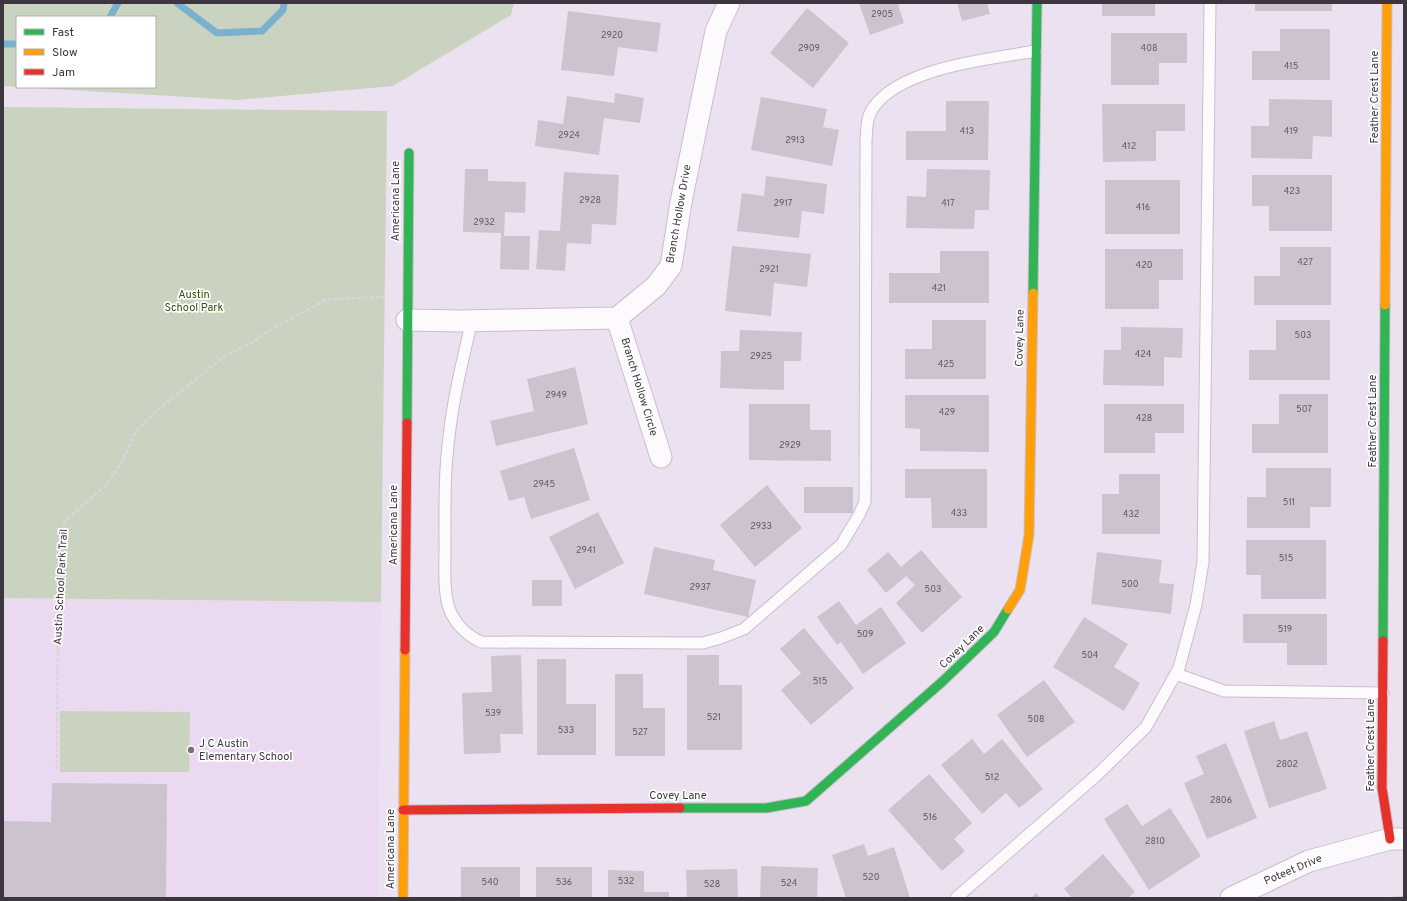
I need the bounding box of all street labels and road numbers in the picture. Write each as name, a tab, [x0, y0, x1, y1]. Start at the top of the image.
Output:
street label: Feather Crest Lane	[1368, 50, 1382, 144]
street label: Americana Lane	[389, 161, 403, 241]
street label: Branch Hollow Drive	[663, 163, 695, 264]
street label: Covey Lane	[1013, 309, 1028, 367]
street label: Branch Hollow Circle	[617, 336, 661, 438]
street label: Feather Crest Lane	[1366, 374, 1380, 468]
street label: Americana Lane	[387, 485, 401, 565]
street label: Austin School Park Trail	[51, 529, 71, 645]
street label: Covey Lane	[937, 622, 988, 672]
street label: Feather Crest Lane	[1364, 698, 1378, 792]
street label: Covey Lane	[649, 789, 707, 803]
street label: Americana Lane	[384, 809, 398, 889]
street label: Poteet Drive	[1262, 851, 1324, 889]

